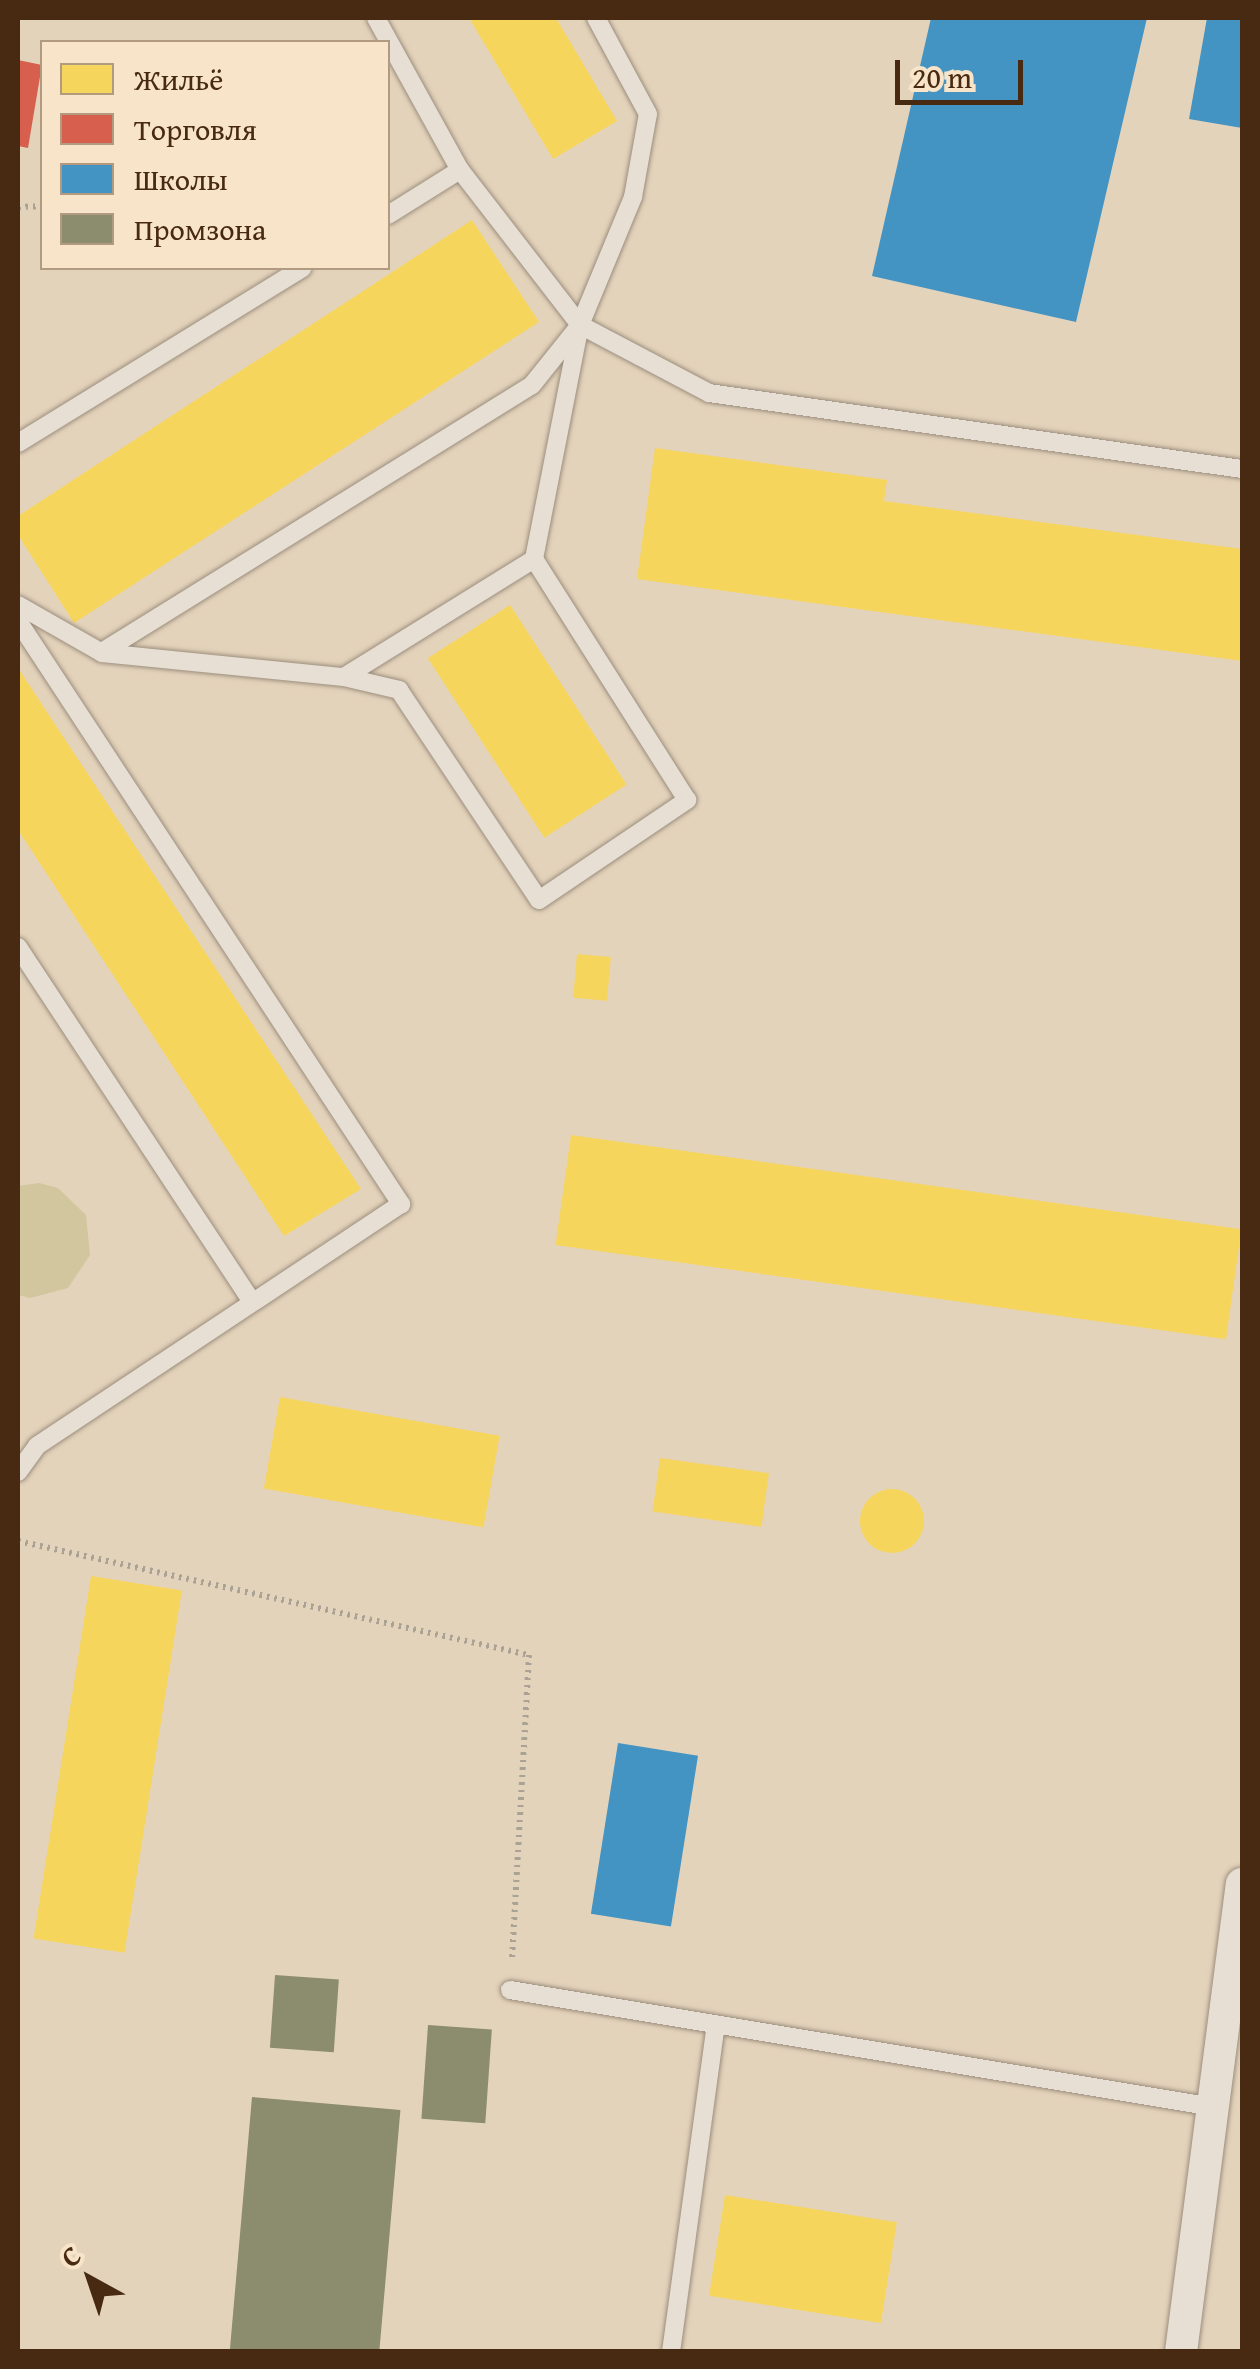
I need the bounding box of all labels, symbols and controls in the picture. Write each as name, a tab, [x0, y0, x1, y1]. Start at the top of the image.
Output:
legend	[40, 40, 390, 270]
scale bar	[900, 40, 1028, 102]
text: 20 m	[912, 55, 972, 99]
text: Жильё	[134, 57, 223, 101]
text: Торговля	[134, 107, 257, 151]
text: Школы	[134, 157, 228, 201]
text: Промзона	[134, 207, 266, 251]
north arrow	[40, 2229, 140, 2329]
text: С	[51, 2235, 90, 2276]

